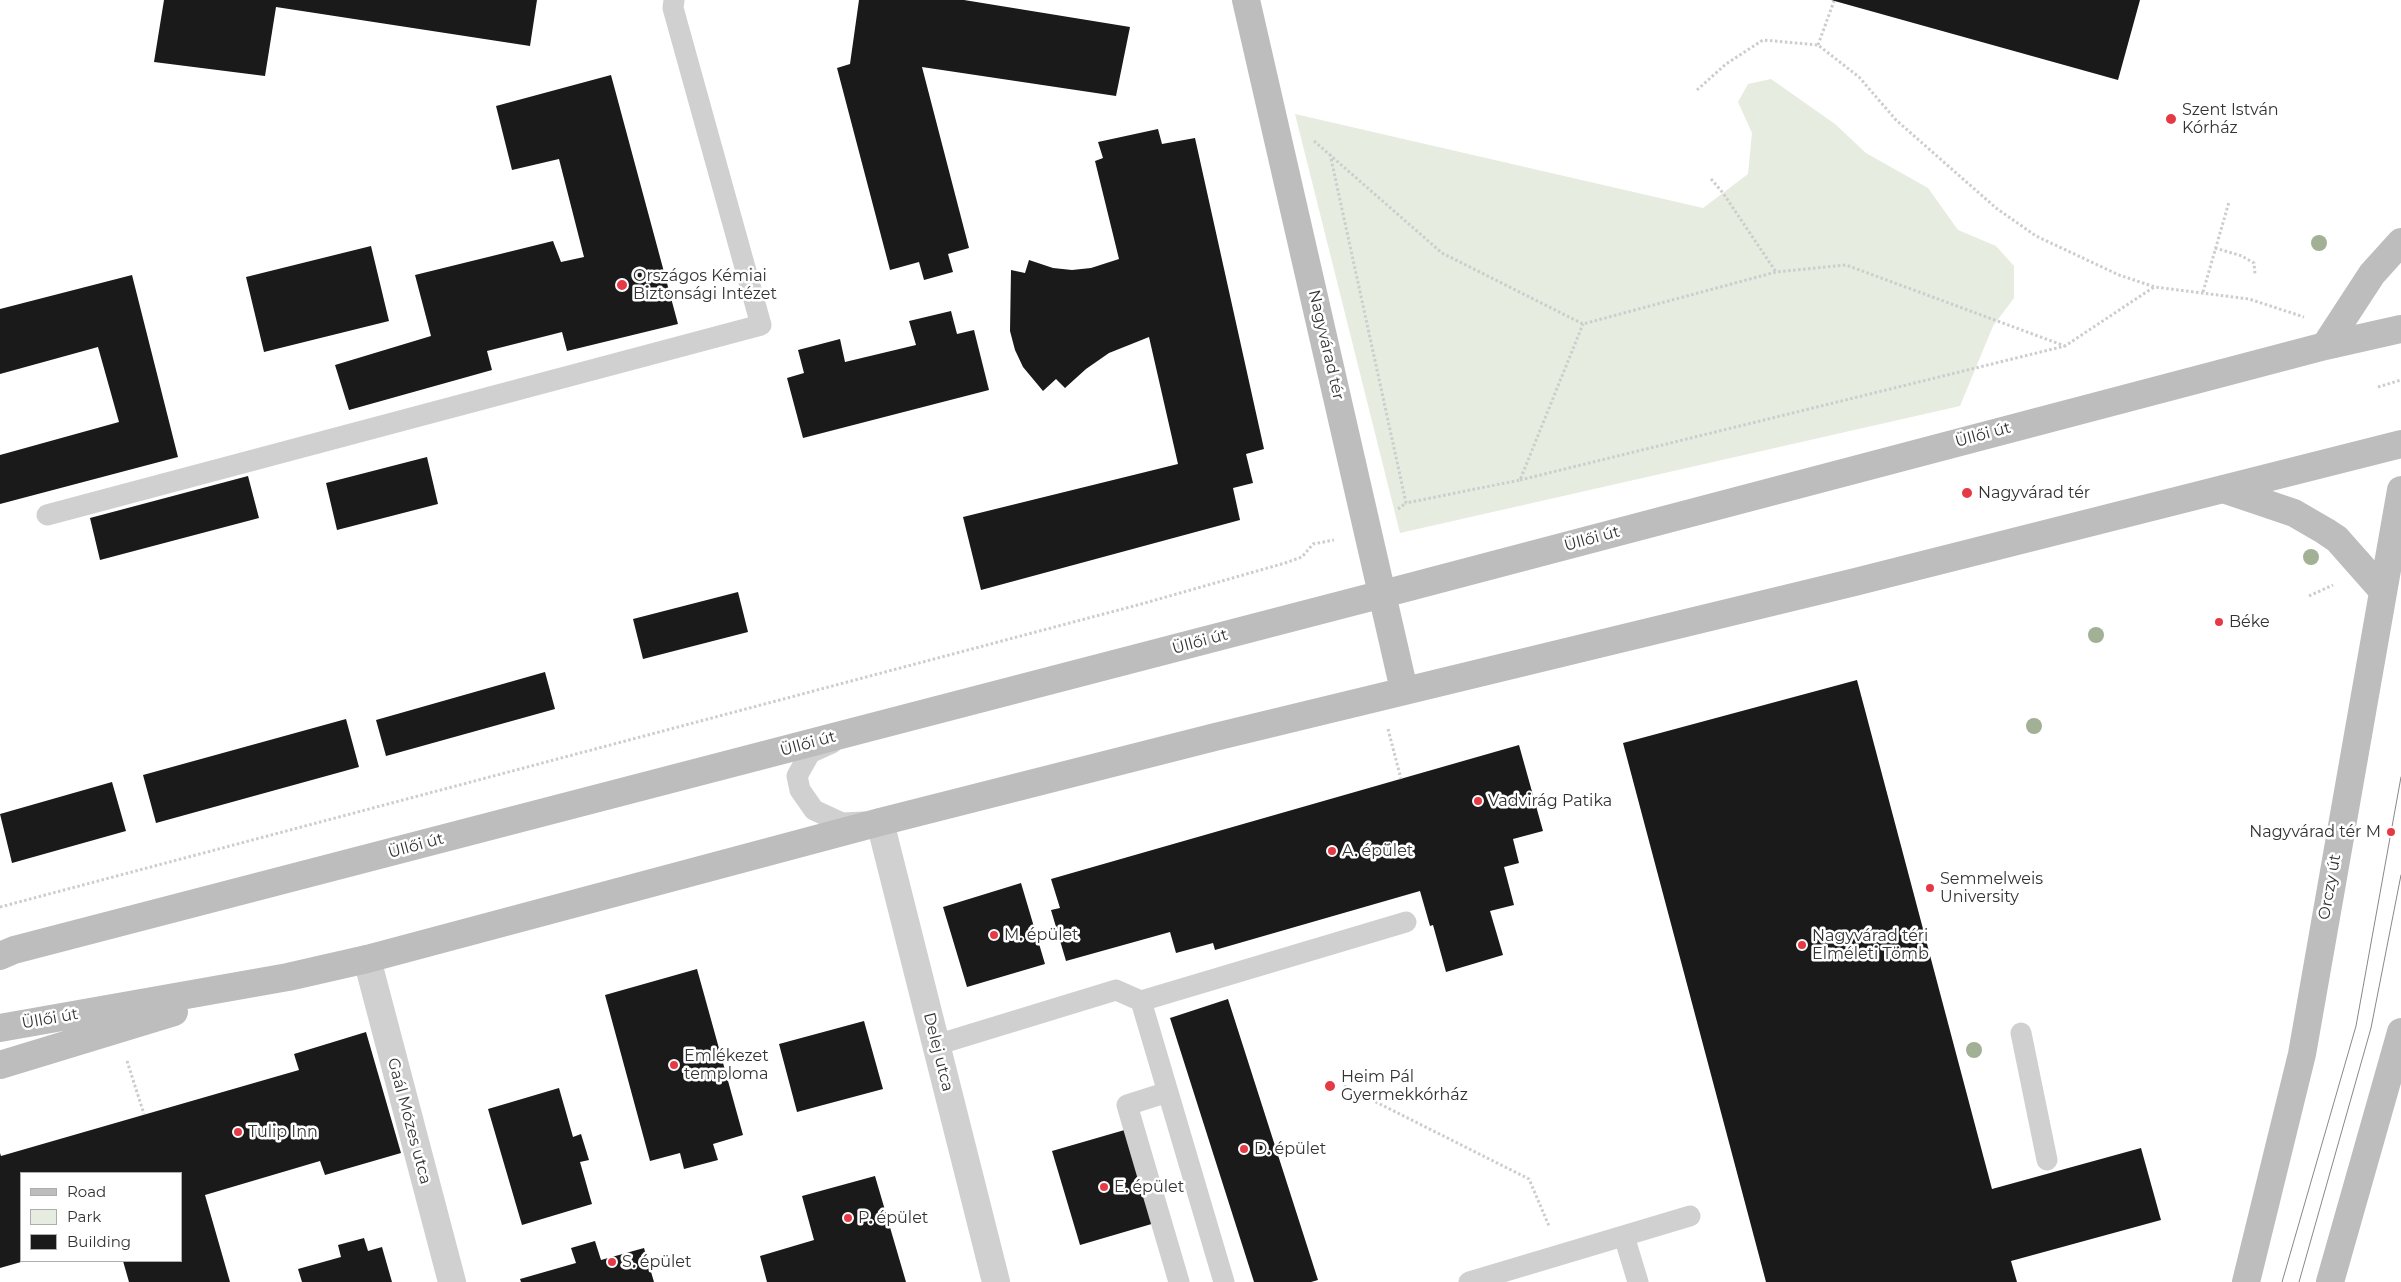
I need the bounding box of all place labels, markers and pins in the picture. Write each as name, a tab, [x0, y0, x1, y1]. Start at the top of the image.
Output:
place label: Szent István Kórház	[2182, 100, 2279, 138]
marker: Szent István Kórház	[2164, 112, 2178, 126]
place label: Országos Kémiai Biztonsági Intézet	[633, 266, 777, 304]
marker: Országos Kémiai Biztonsági Intézet	[615, 278, 629, 292]
place label: Nagyvárad tér	[1978, 483, 2090, 503]
marker: Nagyvárad tér	[1960, 486, 1974, 500]
place label: Béke	[2229, 612, 2270, 632]
marker: Béke	[2213, 616, 2225, 628]
place label: Vadvirág Patika	[1488, 791, 1612, 811]
marker: Vadvirág Patika	[1472, 795, 1484, 807]
place label: Nagyvárad tér M	[2249, 822, 2381, 842]
marker: Nagyvárad tér M	[2385, 826, 2397, 838]
place label: A. épület	[1342, 841, 1413, 861]
marker: A. épület	[1326, 845, 1338, 857]
place label: Semmelweis University	[1940, 869, 2043, 907]
marker: Semmelweis University	[1924, 882, 1936, 894]
place label: M. épület	[1004, 925, 1079, 945]
place label: Nagyvárad téri Elméleti Tömb	[1812, 926, 1929, 964]
marker: M. épület	[988, 929, 1000, 941]
marker: Nagyvárad téri Elméleti Tömb	[1796, 939, 1808, 951]
place label: Emlékezet temploma	[684, 1046, 769, 1084]
marker: Emlékezet temploma	[668, 1059, 680, 1071]
place label: Heim Pál Gyermekkórház	[1341, 1067, 1468, 1105]
marker: Heim Pál Gyermekkórház	[1323, 1079, 1337, 1093]
place label: Tulip Inn	[248, 1122, 318, 1142]
marker: Tulip Inn	[232, 1126, 244, 1138]
place label: D. épület	[1254, 1139, 1326, 1159]
marker: D. épület	[1238, 1143, 1250, 1155]
place label: E. épület	[1114, 1177, 1184, 1197]
marker: E. épület	[1098, 1181, 1110, 1193]
place label: P. épület	[858, 1208, 928, 1228]
marker: P. épület	[842, 1212, 854, 1224]
place label: S. épület	[622, 1252, 691, 1272]
marker: S. épület	[606, 1256, 618, 1268]

